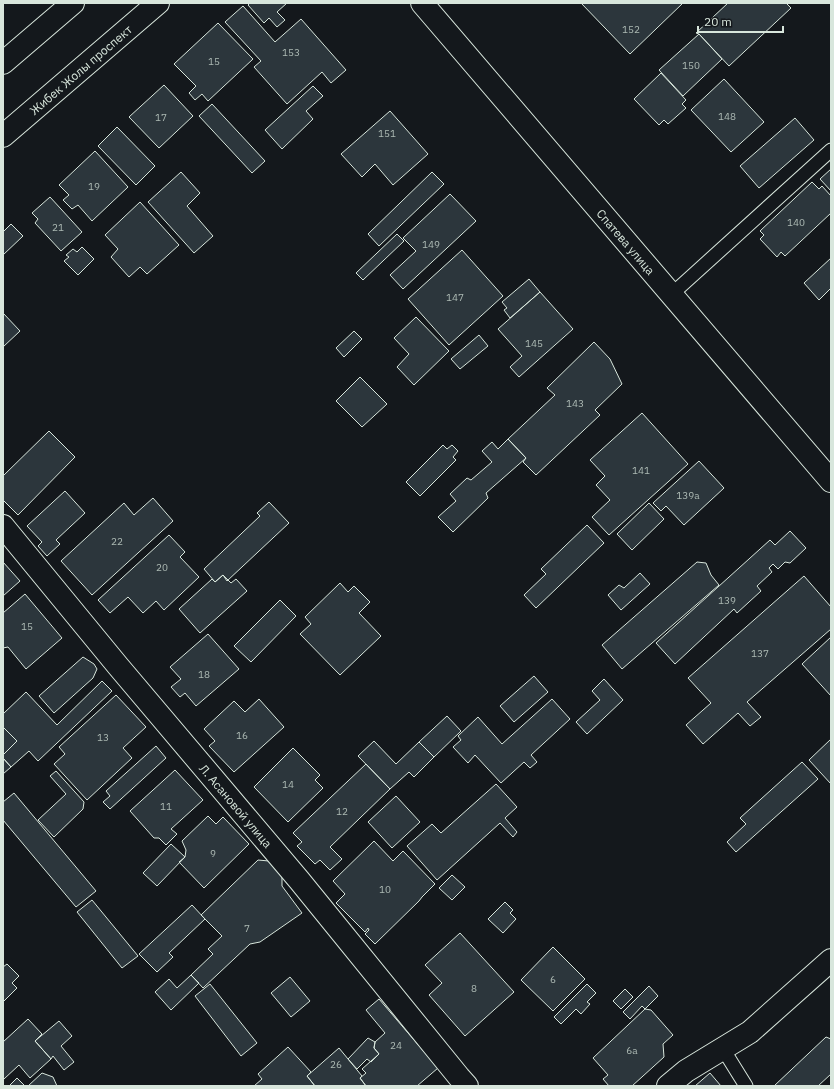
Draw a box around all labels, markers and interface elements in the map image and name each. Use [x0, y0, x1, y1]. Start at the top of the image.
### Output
scale bar [698, 8, 783, 34]
text: 20 m [704, 14, 732, 29]
street label: Жибек Жолы проспект [26, 21, 135, 118]
house number: 152 [622, 23, 640, 36]
house number: 153 [282, 46, 300, 59]
house number: 15 [208, 55, 220, 68]
house number: 150 [682, 59, 700, 72]
house number: 148 [718, 110, 736, 123]
house number: 17 [155, 111, 167, 124]
house number: 151 [378, 127, 396, 140]
house number: 19 [88, 180, 100, 193]
street label: Спатева улица [594, 206, 659, 278]
house number: 140 [787, 216, 805, 229]
house number: 21 [52, 221, 64, 234]
house number: 149 [422, 238, 440, 251]
house number: 147 [446, 291, 464, 304]
house number: 145 [525, 337, 543, 350]
house number: 143 [566, 397, 584, 410]
house number: 141 [632, 464, 650, 477]
house number: 139а [676, 489, 700, 502]
house number: 22 [111, 535, 123, 548]
house number: 20 [156, 561, 168, 574]
house number: 139 [718, 594, 736, 607]
house number: 15 [21, 620, 33, 633]
house number: 137 [751, 647, 769, 660]
house number: 18 [198, 668, 210, 681]
house number: 16 [236, 729, 248, 742]
house number: 13 [97, 731, 109, 744]
street label: Л. Асановой улица [196, 761, 276, 851]
house number: 14 [282, 778, 294, 791]
house number: 11 [160, 800, 172, 813]
house number: 12 [336, 805, 348, 818]
house number: 9 [210, 847, 216, 860]
house number: 10 [379, 883, 391, 896]
house number: 7 [244, 922, 250, 935]
house number: 6 [550, 973, 556, 986]
house number: 8 [471, 982, 477, 995]
house number: 24 [390, 1039, 402, 1052]
house number: 6а [626, 1044, 638, 1057]
house number: 26 [330, 1058, 342, 1071]

